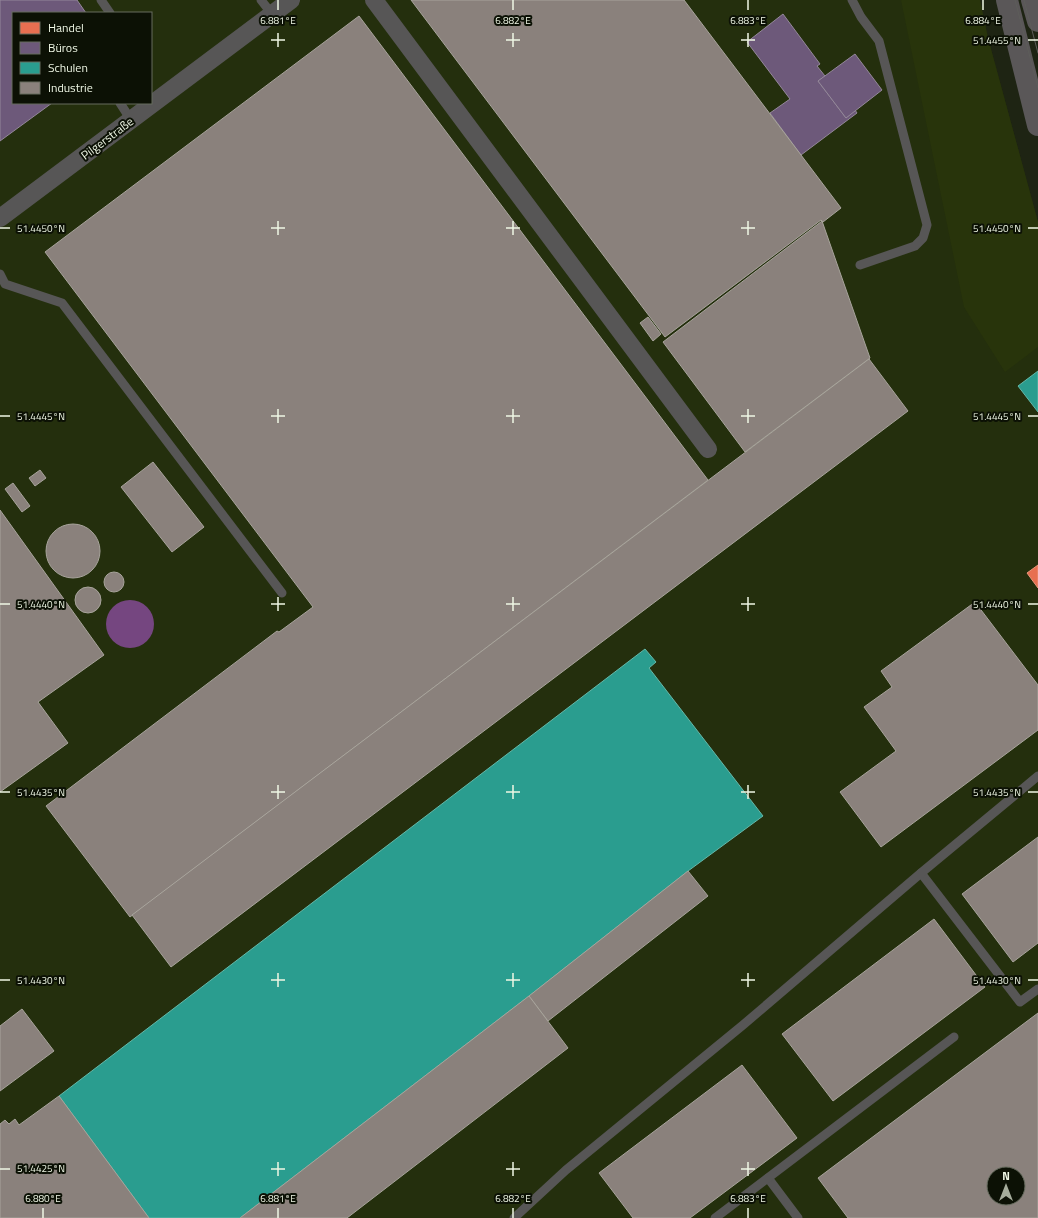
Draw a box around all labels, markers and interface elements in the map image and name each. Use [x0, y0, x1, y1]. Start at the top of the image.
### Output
legend [12, 12, 152, 104]
text: 6.881°E [260, 13, 296, 28]
text: 6.882°E [495, 13, 531, 28]
text: 6.883°E [730, 13, 766, 28]
text: 6.884°E [965, 13, 1001, 28]
text: Handel [48, 18, 84, 37]
text: 51.4455°N [973, 33, 1021, 48]
text: Büros [48, 38, 78, 57]
text: Schulen [48, 58, 88, 77]
text: Industrie [48, 78, 93, 97]
street label: Pilgerstraße [77, 112, 137, 164]
text: 51.4450°N [17, 221, 65, 236]
text: 51.4450°N [973, 221, 1021, 236]
text: 51.4445°N [17, 409, 65, 424]
text: 51.4445°N [973, 409, 1021, 424]
text: 51.4440°N [17, 597, 65, 612]
text: 51.4440°N [973, 597, 1021, 612]
text: 51.4435°N [17, 785, 65, 800]
text: 51.4435°N [973, 785, 1021, 800]
text: 51.4430°N [17, 973, 65, 988]
text: 51.4430°N [973, 973, 1021, 988]
text: 51.4425°N [17, 1161, 65, 1176]
north arrow [986, 1166, 1026, 1206]
text: N [1002, 1168, 1010, 1184]
text: 6.880°E [25, 1191, 61, 1206]
text: 6.881°E [260, 1191, 296, 1206]
text: 6.882°E [495, 1191, 531, 1206]
text: 6.883°E [730, 1191, 766, 1206]

